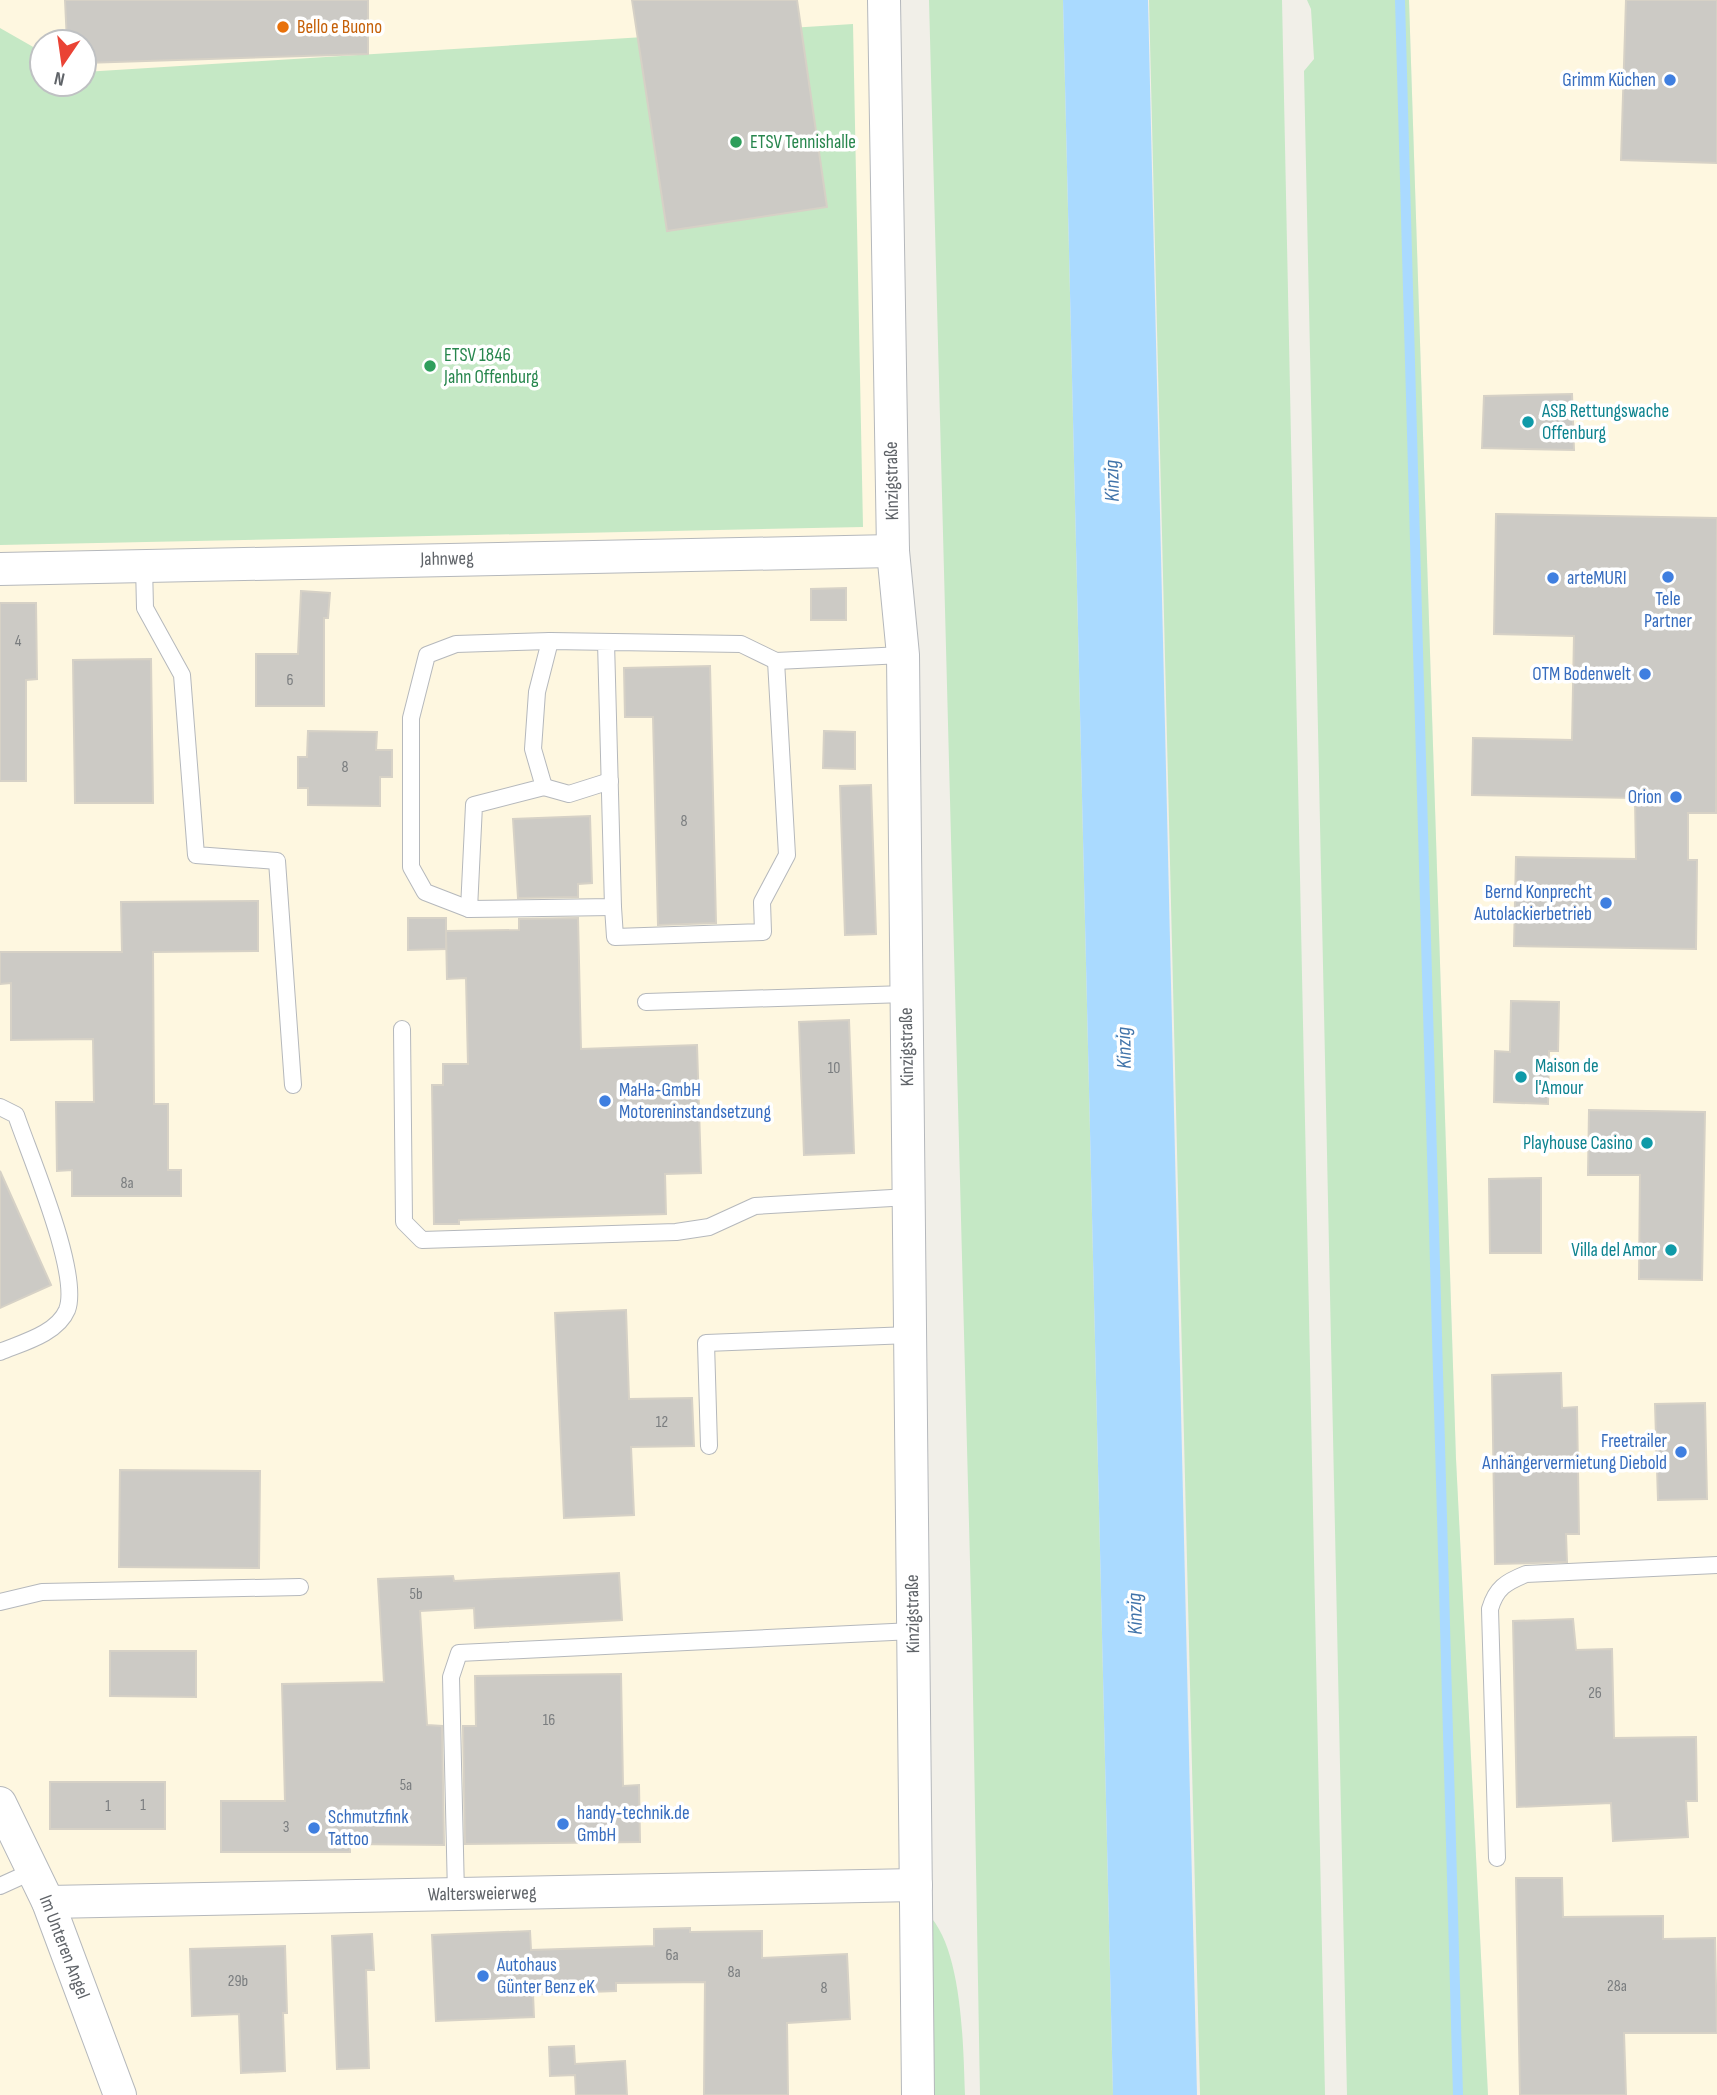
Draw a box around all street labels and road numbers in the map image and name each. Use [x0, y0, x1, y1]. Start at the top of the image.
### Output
street label: Kinzigstraße [880, 441, 904, 521]
street label: Jahnweg [419, 547, 474, 571]
street label: Kinzigstraße [895, 1007, 919, 1087]
street label: Kinzigstraße [901, 1574, 925, 1654]
street label: Waltersweierweg [427, 1882, 537, 1906]
street label: Im Unteren Angel [34, 1892, 94, 2002]

